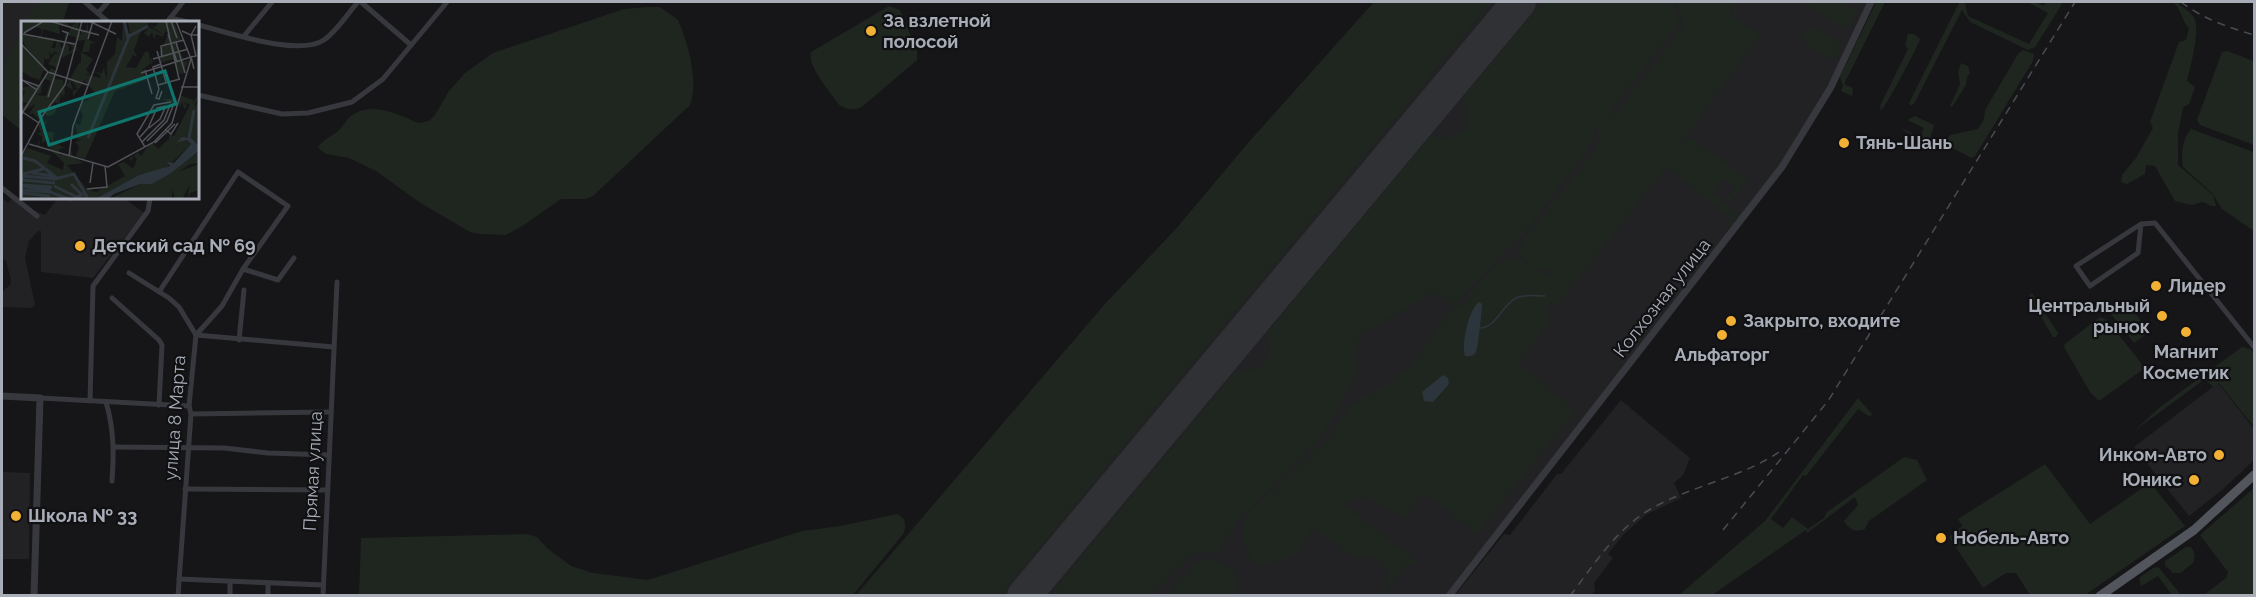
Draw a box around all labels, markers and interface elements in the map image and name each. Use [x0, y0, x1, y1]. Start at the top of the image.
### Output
place label: За взлетной полосой [883, 10, 991, 52]
inset map [21, 21, 200, 200]
marker: За взлетной полосой [864, 24, 878, 38]
place label: Тянь-Шань [1856, 132, 1953, 153]
marker: Тянь-Шань [1837, 136, 1851, 150]
street label: Колхозная улица [1609, 234, 1714, 361]
place label: Детский сад № 69 [92, 235, 256, 256]
marker: Детский сад № 69 [73, 239, 87, 253]
place label: Лидер [2168, 275, 2226, 296]
marker: Лидер [2149, 279, 2163, 293]
place label: Центральный рынок [2028, 295, 2150, 337]
marker: Центральный рынок [2155, 309, 2169, 323]
place label: Закрыто, входите [1743, 310, 1901, 331]
marker: Закрыто, входите [1724, 314, 1738, 328]
marker: Магнит Косметик [2179, 325, 2193, 339]
marker: Альфаторг [1715, 328, 1729, 342]
place label: Магнит Косметик [2143, 341, 2230, 383]
place label: Альфаторг [1675, 344, 1770, 365]
street label: улица 8 Марта [160, 355, 189, 481]
street label: Прямая улица [299, 410, 326, 531]
place label: Инком-Авто [2099, 444, 2207, 465]
marker: Инком-Авто [2212, 448, 2226, 462]
place label: Юникс [2122, 469, 2182, 490]
marker: Юникс [2187, 473, 2201, 487]
place label: Школа № 33 [28, 505, 137, 526]
marker: Школа № 33 [9, 509, 23, 523]
place label: Нобель-Авто [1953, 527, 2069, 548]
marker: Нобель-Авто [1934, 531, 1948, 545]

